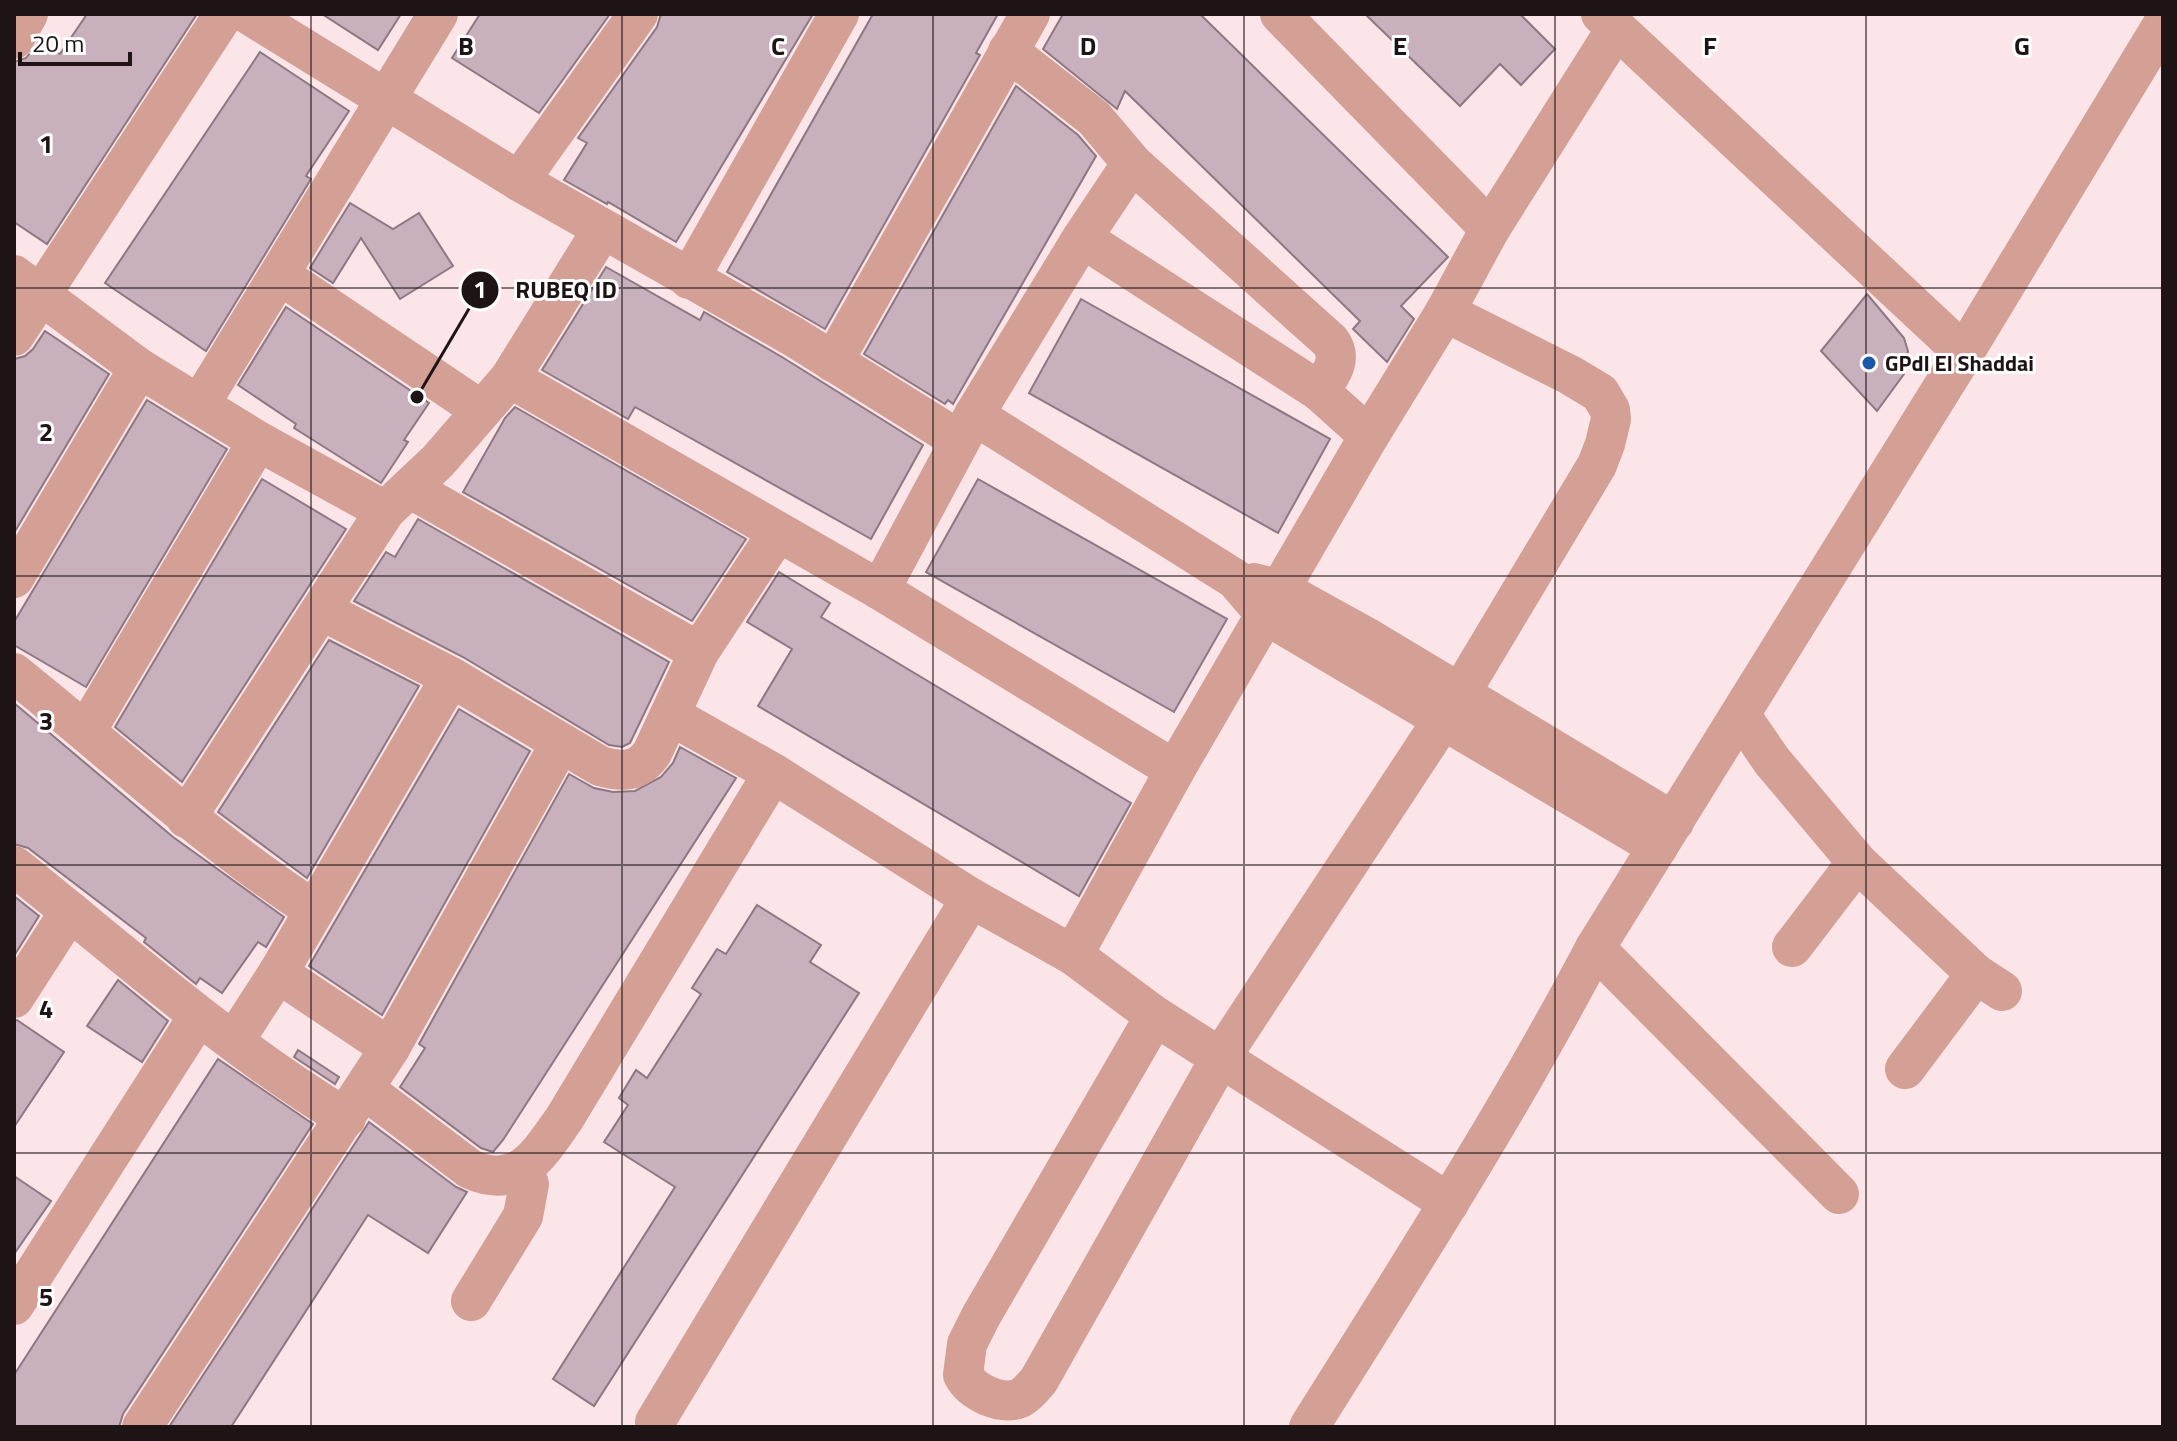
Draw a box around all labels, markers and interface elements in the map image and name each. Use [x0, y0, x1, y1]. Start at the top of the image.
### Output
scale bar [20, 16, 130, 66]
text: 20 m [32, 25, 84, 61]
text: B [458, 26, 474, 65]
text: C [771, 26, 785, 65]
text: D [1080, 26, 1096, 65]
text: E [1393, 26, 1407, 65]
text: F [1703, 26, 1717, 65]
text: G [2014, 26, 2030, 65]
text: 1 [39, 124, 53, 163]
callout: RUBEQ ID [460, 266, 633, 314]
text: 1 [473, 271, 487, 307]
text: RUBEQ ID [515, 271, 617, 307]
place label: GPdI El Shaddai [1885, 346, 2034, 380]
marker: GPdI El Shaddai [1860, 354, 1878, 372]
text: 2 [39, 412, 53, 451]
text: 3 [39, 701, 53, 740]
text: 4 [39, 989, 53, 1028]
text: 5 [39, 1277, 53, 1316]

